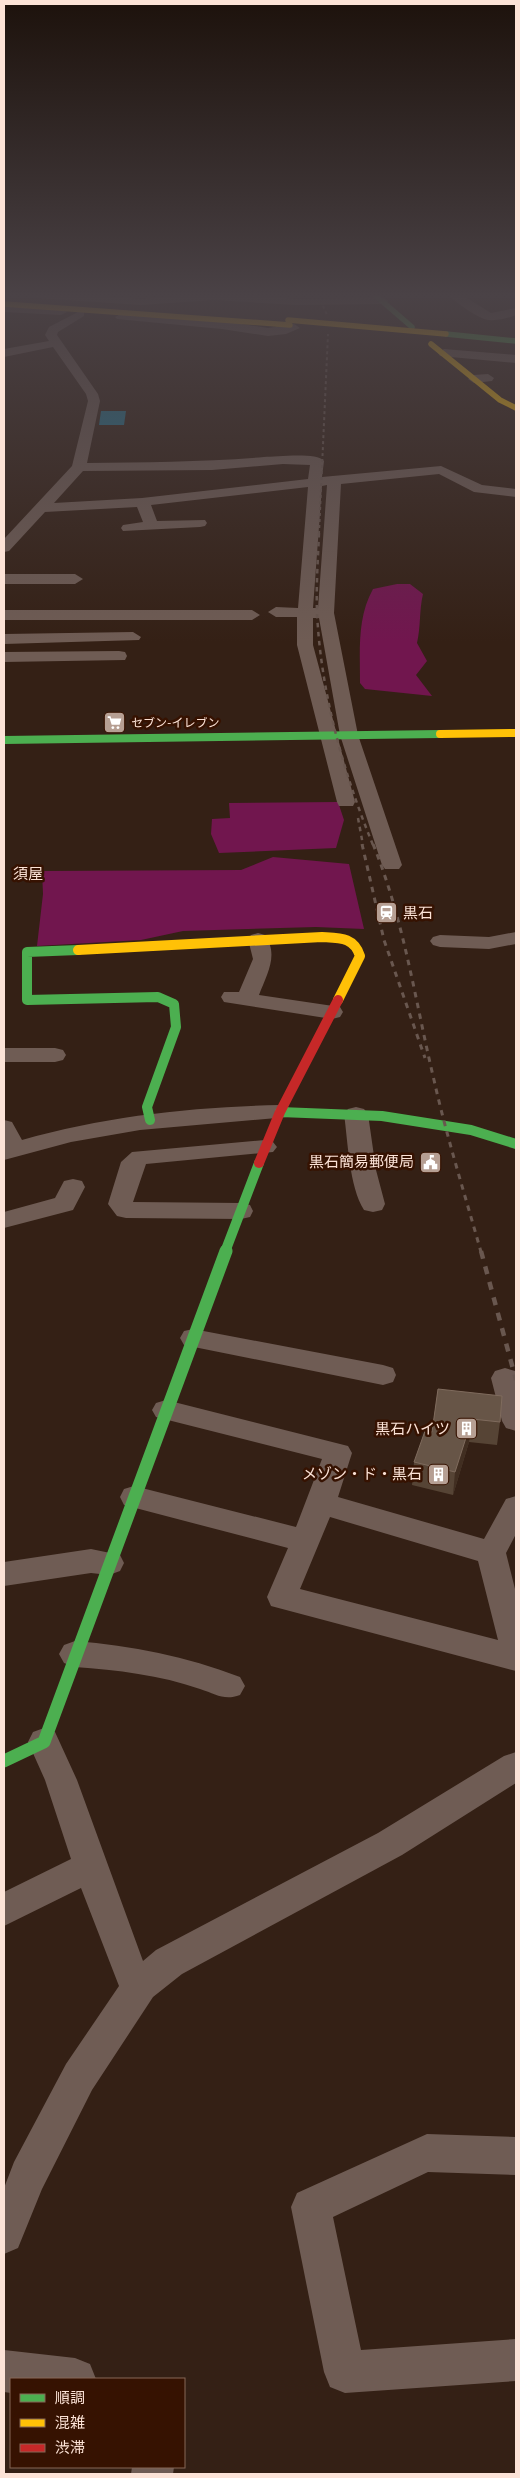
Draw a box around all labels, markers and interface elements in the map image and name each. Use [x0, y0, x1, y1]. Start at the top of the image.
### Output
supermarket icon: セブン-イレブン [103, 711, 127, 735]
place label: セブン-イレブン [131, 715, 219, 730]
district label: 須屋 [13, 864, 43, 882]
station icon: 黒石 [375, 901, 399, 925]
place label: 黒石 [403, 903, 433, 921]
public building icon: 黒石簡易郵便局 [418, 1150, 442, 1174]
place label: 黒石簡易郵便局 [309, 1152, 414, 1170]
building icon: 黒石ハイツ [454, 1417, 478, 1441]
place label: 黒石ハイツ [375, 1419, 450, 1437]
building icon: メゾン・ド・黒石 [426, 1462, 450, 1486]
place label: メゾン・ド・黒石 [302, 1464, 422, 1482]
legend [10, 2378, 185, 2468]
text: 順調 [55, 2388, 85, 2406]
text: 混雑 [55, 2413, 85, 2431]
text: 渋滞 [55, 2438, 85, 2456]

